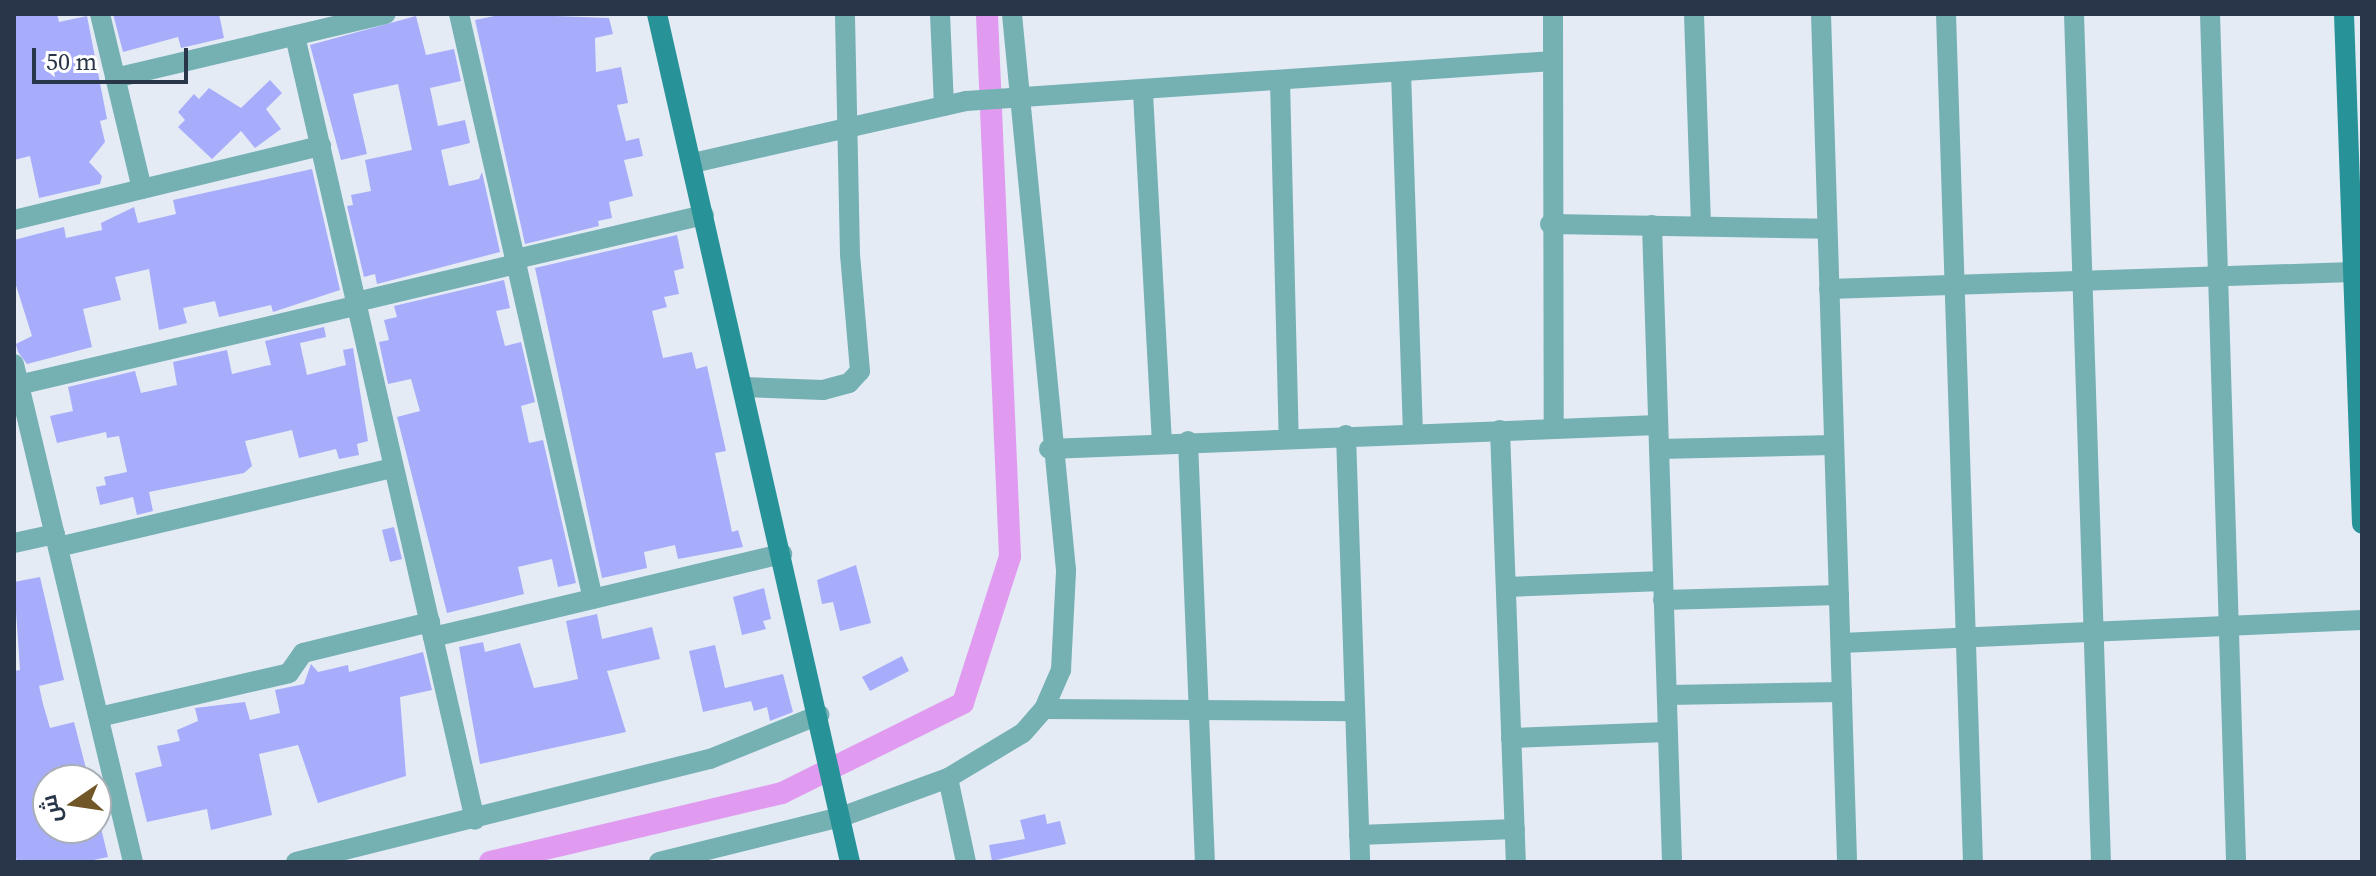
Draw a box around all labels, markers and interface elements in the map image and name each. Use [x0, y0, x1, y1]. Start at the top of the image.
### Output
scale bar [36, 32, 192, 82]
text: 50 m [46, 45, 97, 78]
north arrow [32, 764, 112, 844]
text: ش [33, 792, 68, 826]

